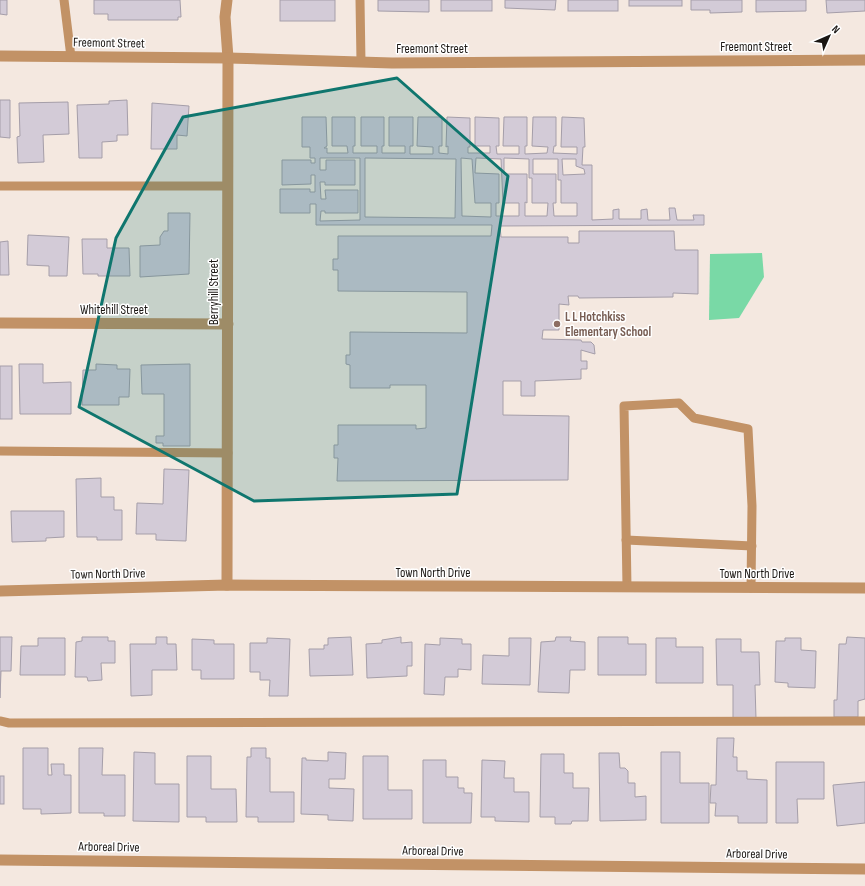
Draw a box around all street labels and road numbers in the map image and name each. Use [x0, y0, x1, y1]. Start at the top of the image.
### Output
street label: Freemont Street [73, 34, 145, 52]
street label: Freemont Street [720, 39, 792, 55]
street label: Freemont Street [396, 41, 468, 57]
street label: Berryhill Street [206, 259, 222, 325]
street label: Whitehill Street [80, 302, 148, 318]
street label: Town North Drive [70, 565, 146, 583]
street label: Town North Drive [396, 565, 470, 581]
street label: Town North Drive [720, 566, 794, 582]
street label: Arboreal Drive [77, 838, 140, 856]
street label: Arboreal Drive [401, 842, 464, 860]
street label: Arboreal Drive [725, 845, 788, 863]

